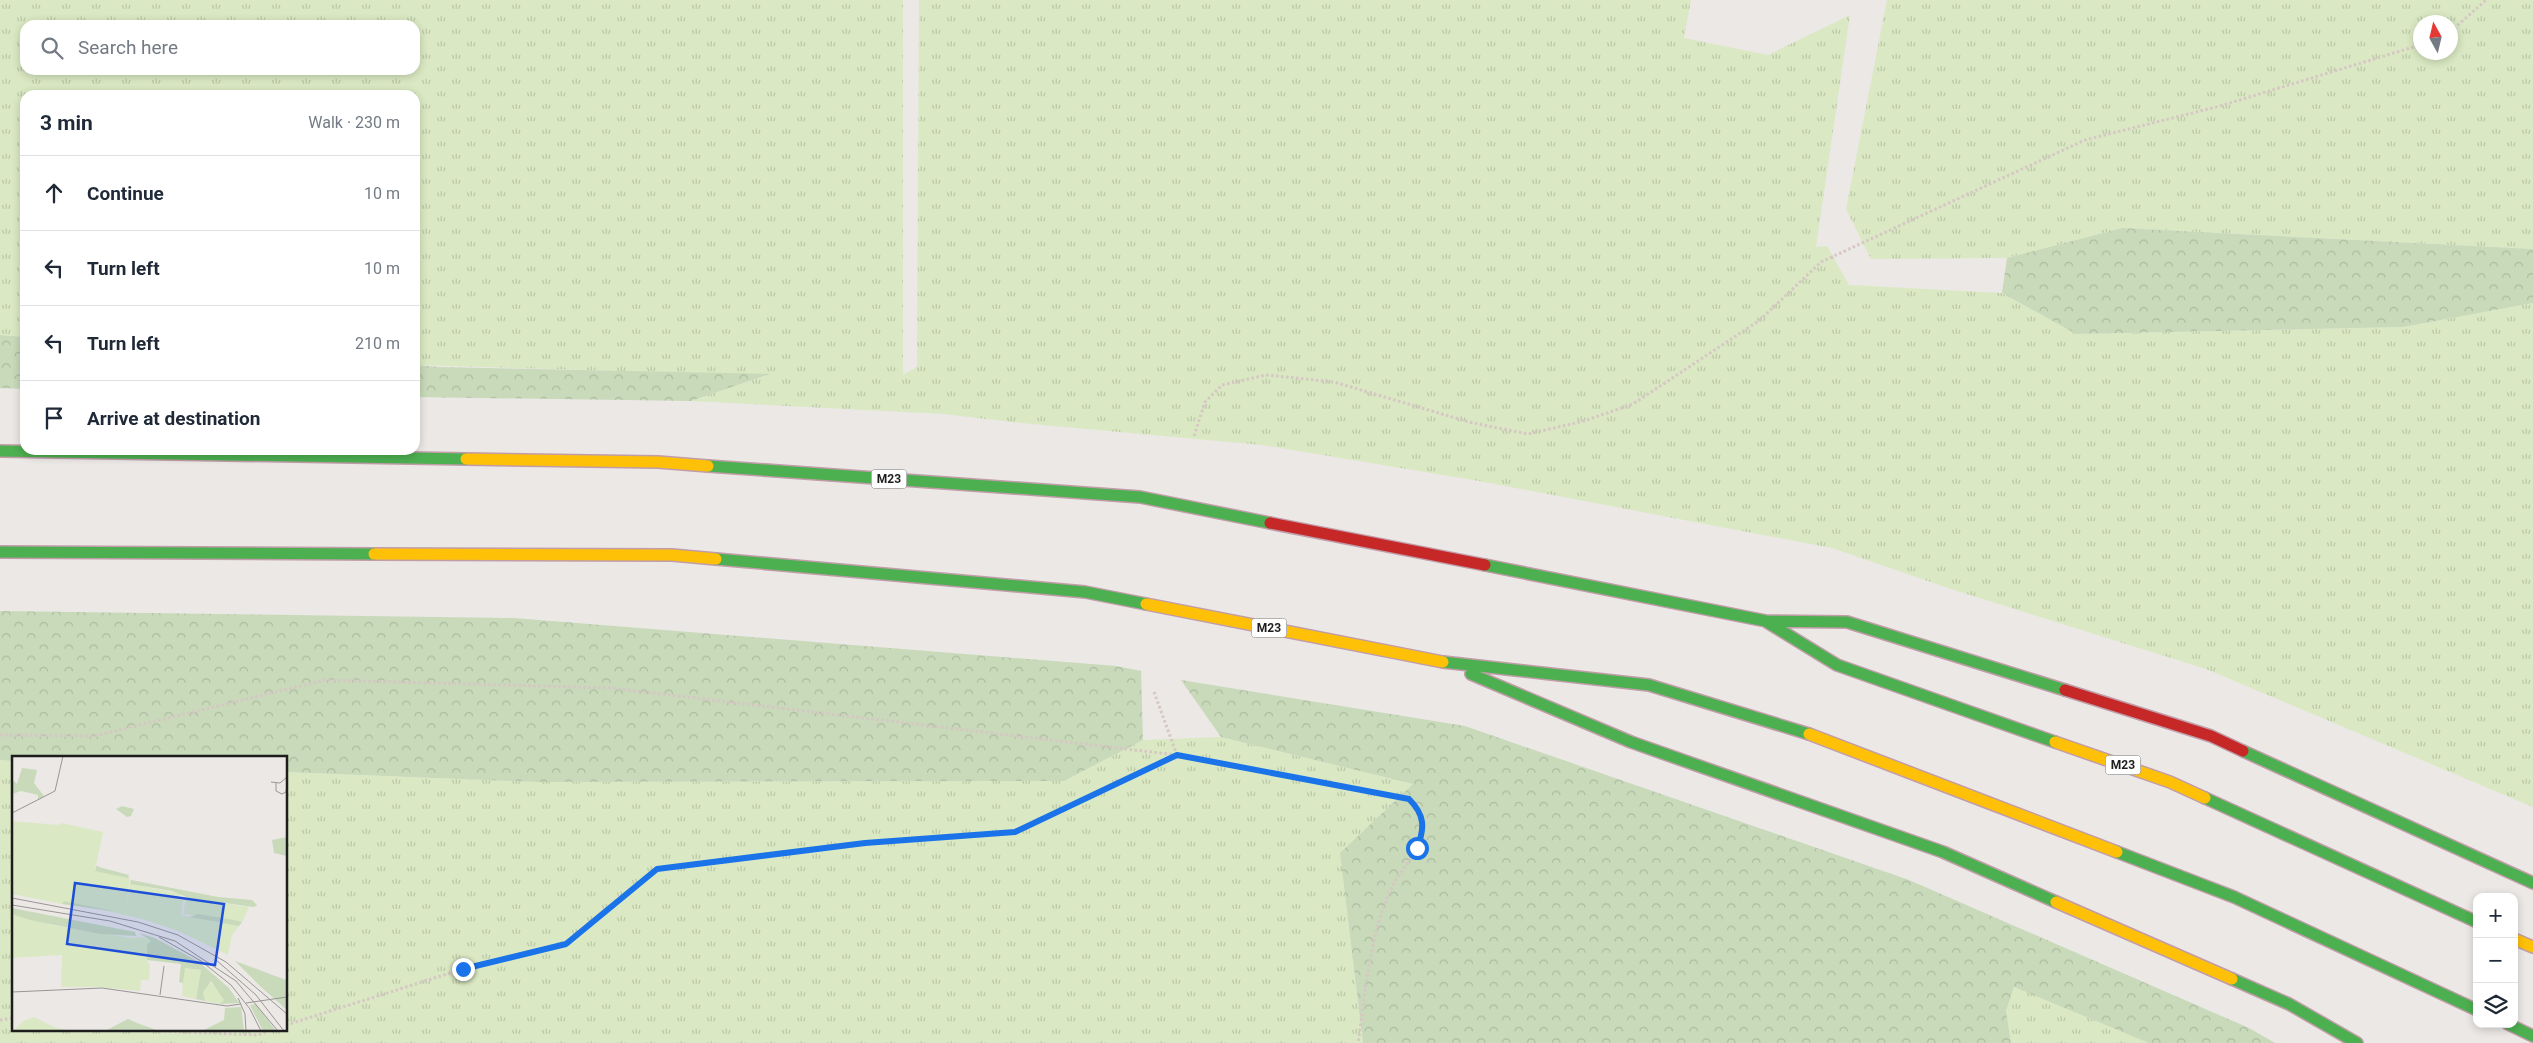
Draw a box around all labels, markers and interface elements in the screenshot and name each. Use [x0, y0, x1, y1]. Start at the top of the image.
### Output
north arrow [2413, 15, 2458, 60]
search box [20, 20, 420, 75]
icon: search [38, 34, 66, 62]
text: Search here [78, 36, 178, 59]
text: 3 min [40, 111, 93, 135]
text: Walk · 230 m [308, 113, 400, 132]
icon: ahead [40, 179, 68, 207]
text: Continue [87, 182, 164, 205]
text: 10 m [364, 184, 400, 203]
icon: left [40, 254, 68, 282]
text: Turn left [87, 257, 160, 280]
text: 10 m [364, 259, 400, 278]
icon: left [40, 329, 68, 357]
text: Turn left [87, 332, 160, 355]
text: 210 m [355, 334, 400, 353]
icon: arrive [40, 404, 68, 432]
text: Arrive at destination [87, 407, 260, 430]
road number: M23 [872, 469, 906, 488]
road number: M23 [1252, 618, 1286, 638]
inset map [12, 756, 288, 1030]
road number: M23 [2106, 756, 2140, 774]
route start [1406, 837, 1429, 860]
map controls [2473, 893, 2518, 1028]
button: + [2473, 893, 2518, 938]
button: − [2473, 938, 2518, 983]
route end [452, 958, 475, 981]
button: layers [2473, 983, 2518, 1028]

